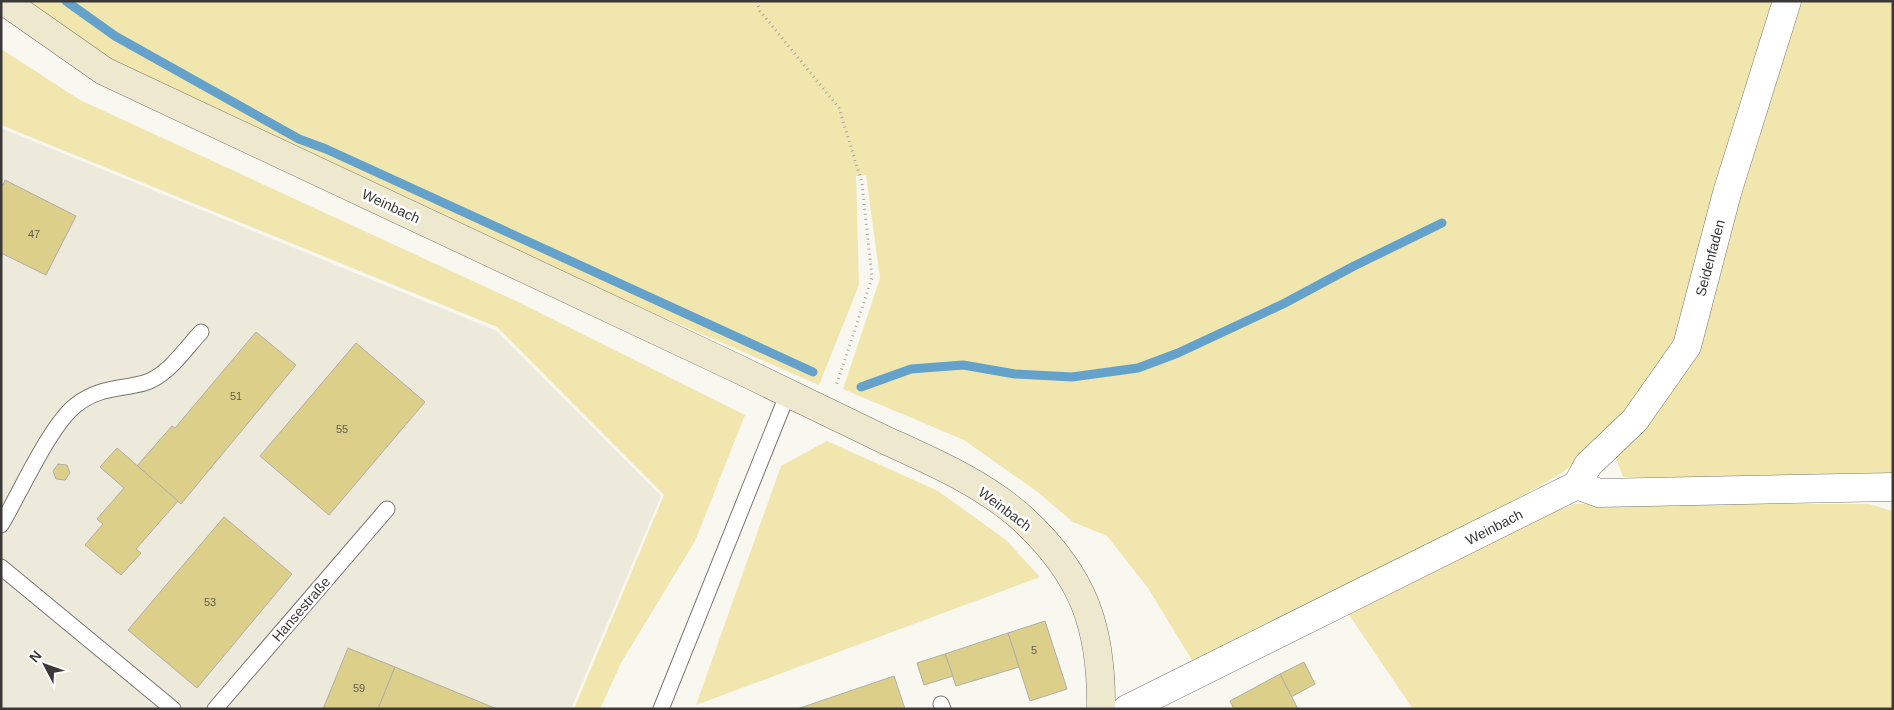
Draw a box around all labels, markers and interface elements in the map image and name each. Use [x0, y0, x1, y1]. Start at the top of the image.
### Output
street label: Weinbach [360, 186, 422, 226]
street label: Seidenfaden [1692, 218, 1728, 298]
house number: 47 [28, 228, 40, 240]
house number: 51 [230, 390, 242, 402]
house number: 55 [336, 423, 348, 435]
street label: Weinbach [975, 484, 1035, 534]
street label: Weinbach [1463, 506, 1525, 548]
street label: Hansestraße [269, 573, 333, 644]
house number: 53 [204, 596, 216, 608]
north arrow [20, 640, 70, 690]
house number: 5 [1031, 644, 1037, 656]
text: N [26, 647, 45, 666]
house number: 59 [353, 682, 365, 694]

